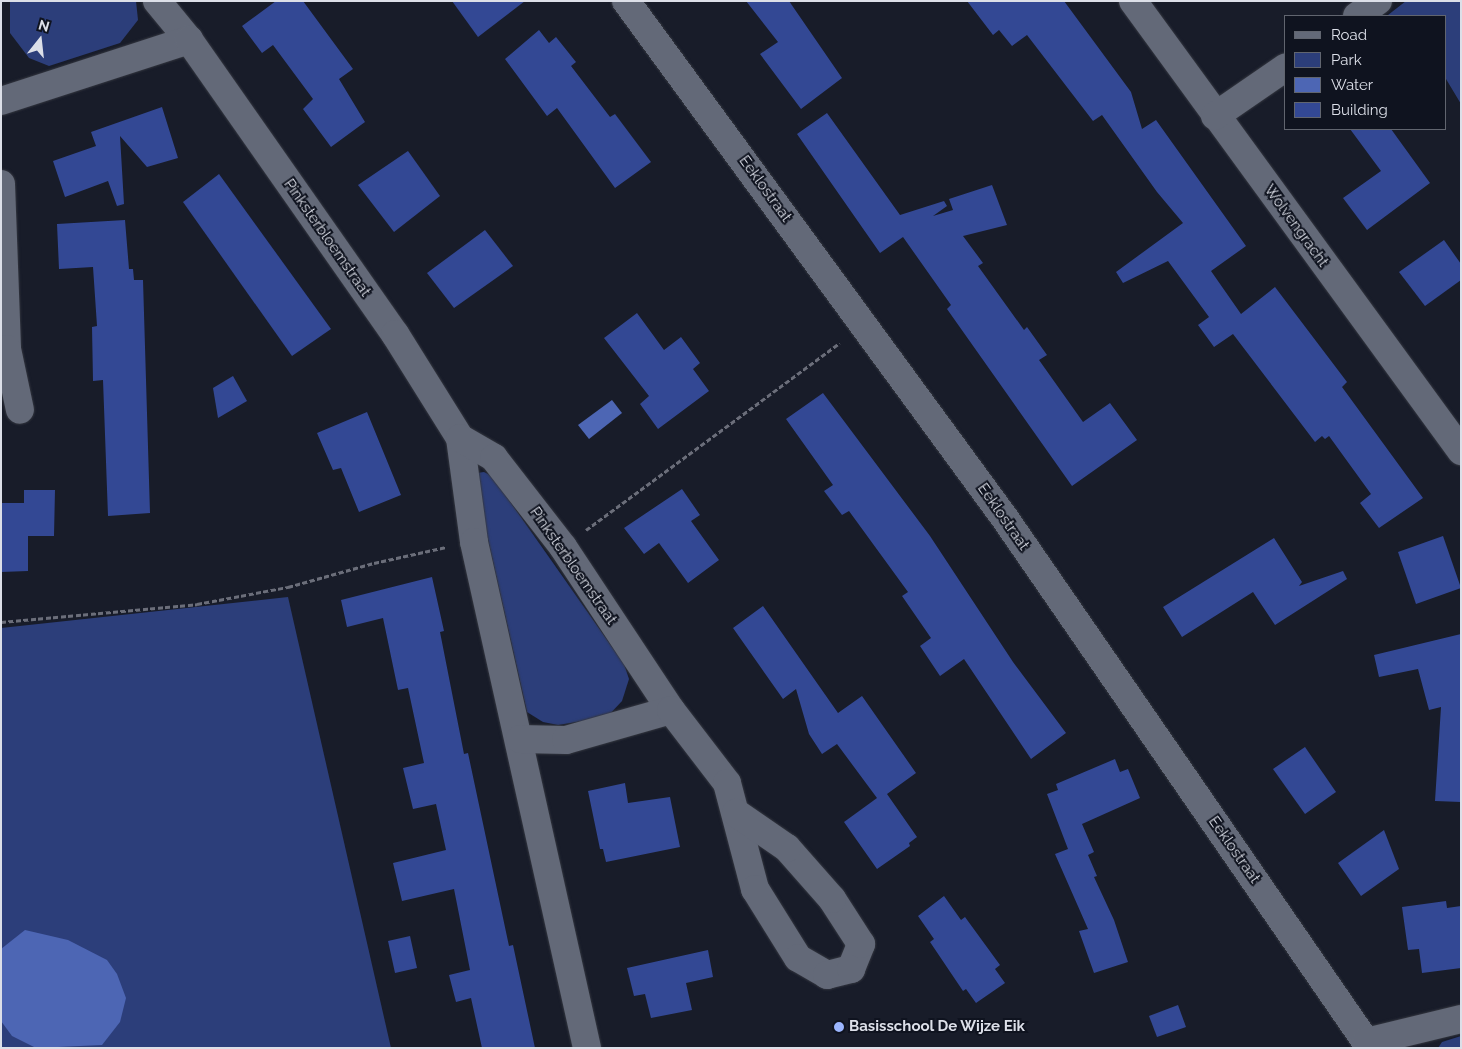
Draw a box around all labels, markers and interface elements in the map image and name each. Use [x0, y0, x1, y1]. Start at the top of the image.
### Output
north arrow [15, 15, 65, 65]
legend [1284, 15, 1447, 130]
text: N [37, 16, 51, 35]
text: Road [1331, 26, 1367, 44]
text: Park [1331, 51, 1362, 69]
text: Water [1331, 76, 1373, 94]
text: Building [1331, 101, 1388, 119]
street label: Eeklostraat [735, 152, 795, 226]
street label: Pinksterbloemstraat [280, 176, 374, 300]
street label: Wolvengracht [1260, 181, 1332, 271]
street label: Eeklostraat [973, 480, 1033, 554]
street label: Pinksterbloemstraat [526, 504, 620, 628]
street label: Eeklostraat [1204, 813, 1264, 887]
place label: Basisschool De Wijze Eik [849, 1018, 1026, 1036]
marker: Basisschool De Wijze Eik [833, 1021, 845, 1033]

